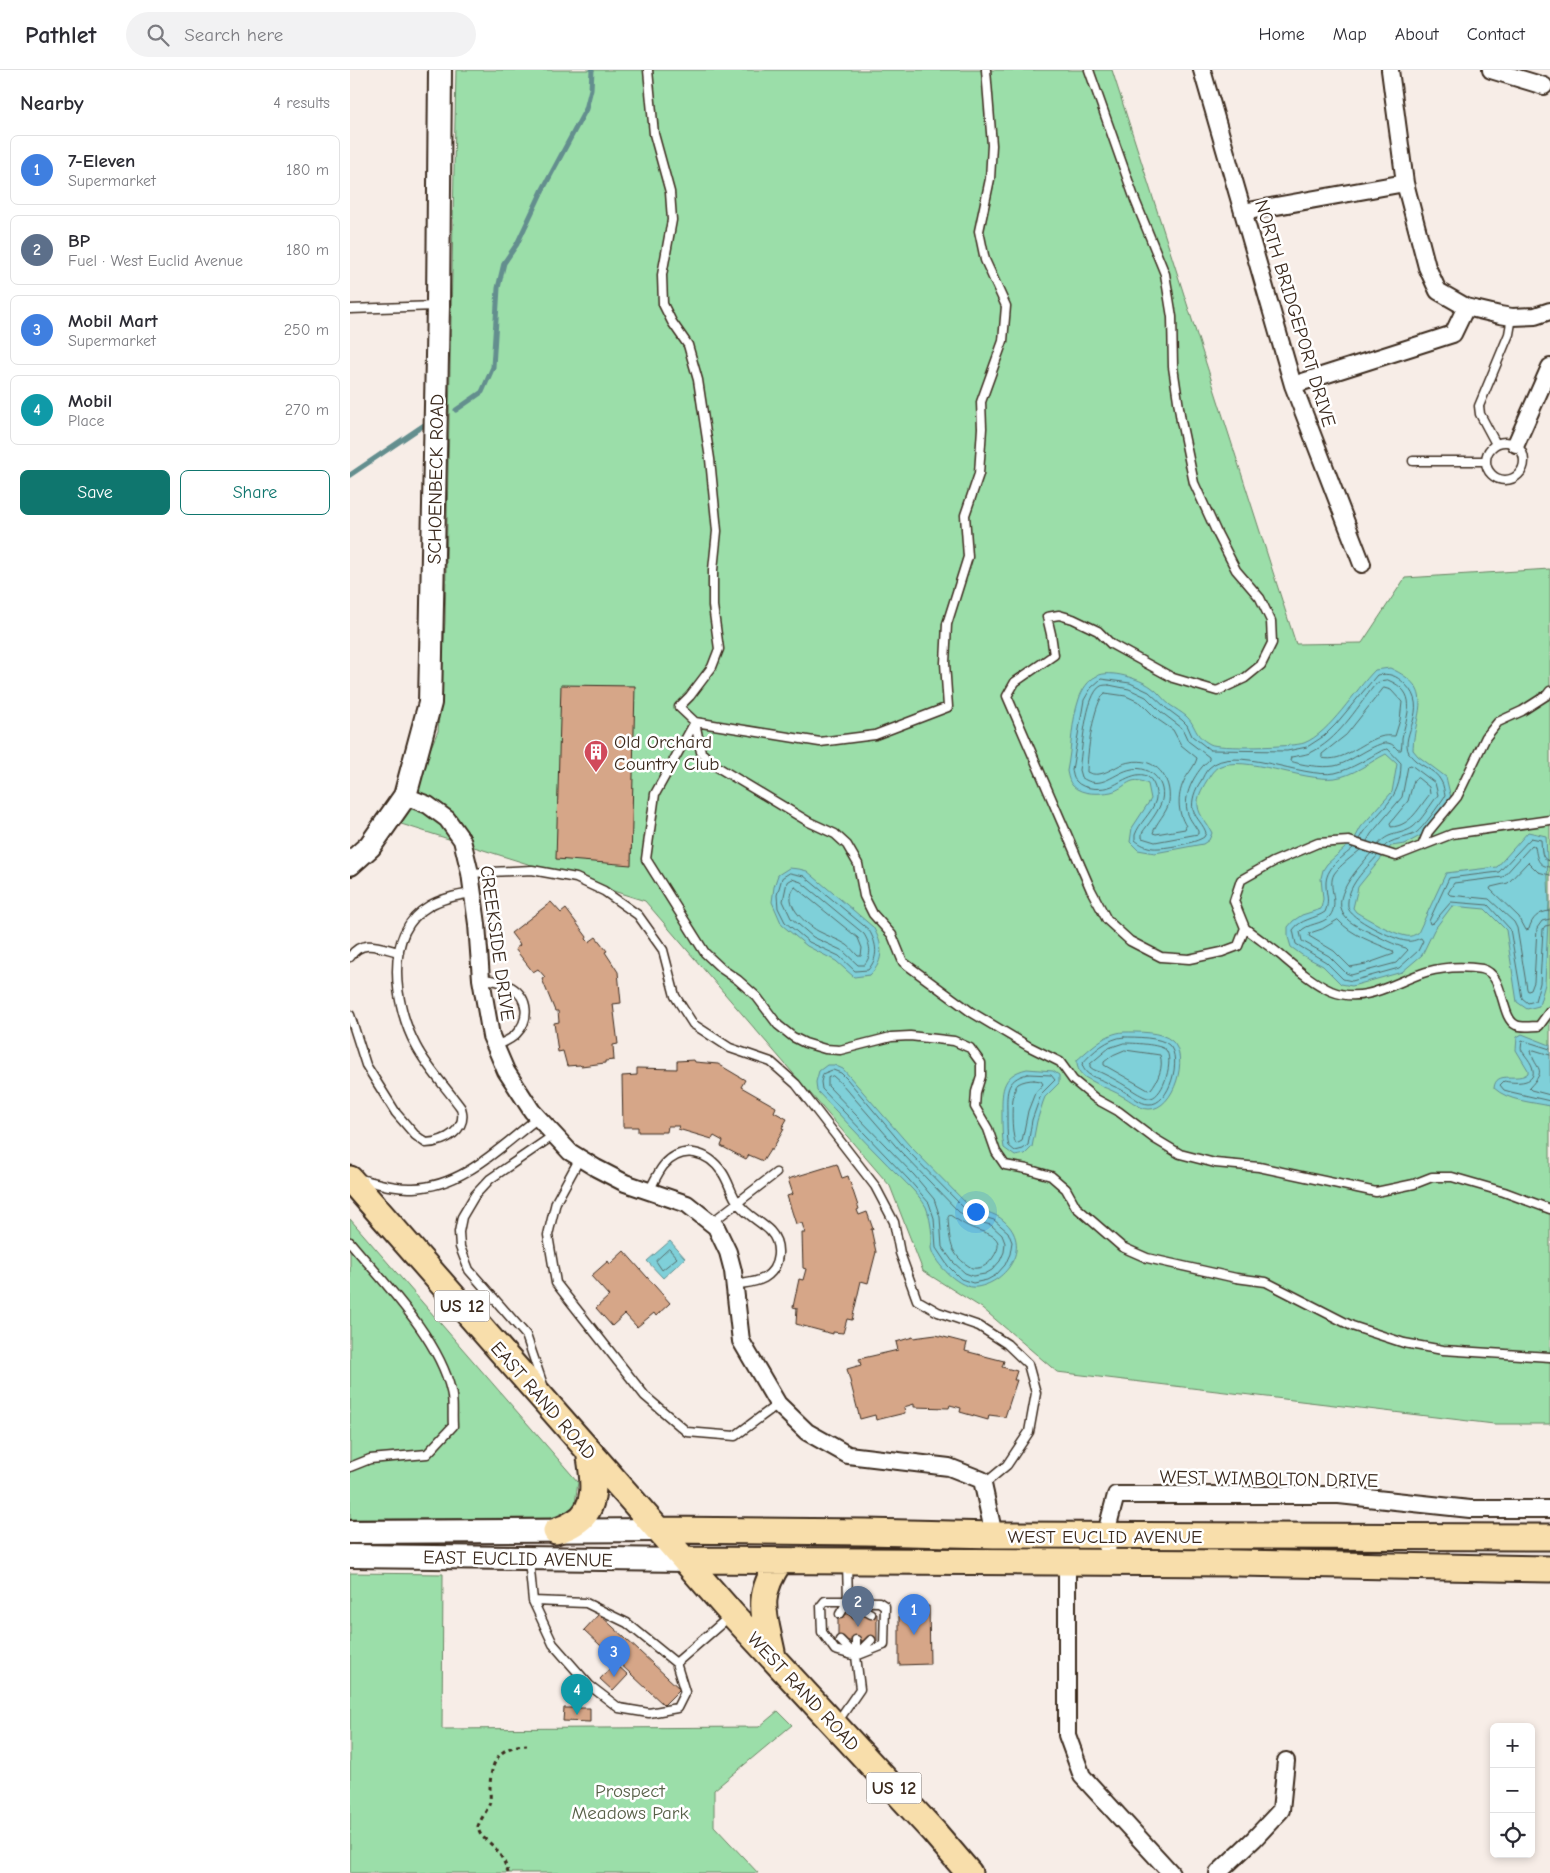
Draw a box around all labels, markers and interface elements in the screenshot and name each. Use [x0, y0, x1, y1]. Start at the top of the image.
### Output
search box [126, 12, 476, 57]
text: Pathlet [25, 21, 96, 49]
icon: search [144, 21, 172, 49]
text: Search here [184, 24, 283, 46]
text: Home [1258, 24, 1305, 45]
text: Map [1333, 24, 1367, 45]
text: About [1395, 24, 1439, 45]
text: Contact [1467, 24, 1525, 45]
text: Nearby [20, 91, 84, 115]
text: 4 results [273, 94, 330, 112]
text: 7-Eleven [68, 150, 135, 172]
text: 1 [34, 161, 40, 179]
text: 180 m [286, 161, 329, 179]
text: Supermarket [68, 172, 156, 190]
street label: NORTH BRIDGEPORT DRIVE [1250, 197, 1340, 430]
text: BP [68, 230, 90, 252]
text: 2 [33, 241, 41, 259]
text: 180 m [286, 241, 329, 259]
text: Fuel · West Euclid Avenue [68, 252, 243, 270]
text: Mobil Mart [68, 310, 158, 332]
text: 3 [33, 321, 41, 339]
text: 250 m [284, 321, 329, 339]
text: Supermarket [68, 332, 156, 350]
text: Mobil [68, 390, 112, 412]
street label: SCHOENBECK ROAD [424, 394, 448, 564]
text: 4 [33, 401, 41, 419]
text: 270 m [285, 401, 329, 419]
text: Place [68, 412, 104, 430]
button: Save [20, 470, 170, 515]
button: Share [180, 470, 330, 515]
place label: Old Orchard Country Club [614, 731, 719, 775]
building icon: Old Orchard Country Club [583, 739, 609, 773]
street label: CREEKSIDE DRIVE [475, 864, 519, 1022]
your location [963, 1199, 989, 1225]
road number: US 12 [434, 1290, 490, 1322]
street label: EAST RAND ROAD [486, 1337, 600, 1464]
street label: WEST WIMBOLTON DRIVE [1160, 1466, 1378, 1492]
street label: WEST EUCLID AVENUE [1007, 1526, 1203, 1548]
street label: EAST EUCLID AVENUE [423, 1546, 613, 1572]
pin: 2 [842, 1586, 874, 1627]
pin: 1 [898, 1594, 930, 1635]
street label: WEST RAND ROAD [743, 1628, 864, 1756]
pin: 3 [598, 1636, 630, 1677]
pin: 4 [561, 1674, 593, 1715]
map controls [1490, 1723, 1535, 1858]
button: + [1490, 1723, 1535, 1768]
button: − [1490, 1768, 1535, 1813]
road number: US 12 [866, 1772, 922, 1804]
park label: Prospect Meadows Park [571, 1780, 689, 1824]
button: locate [1490, 1813, 1535, 1858]

